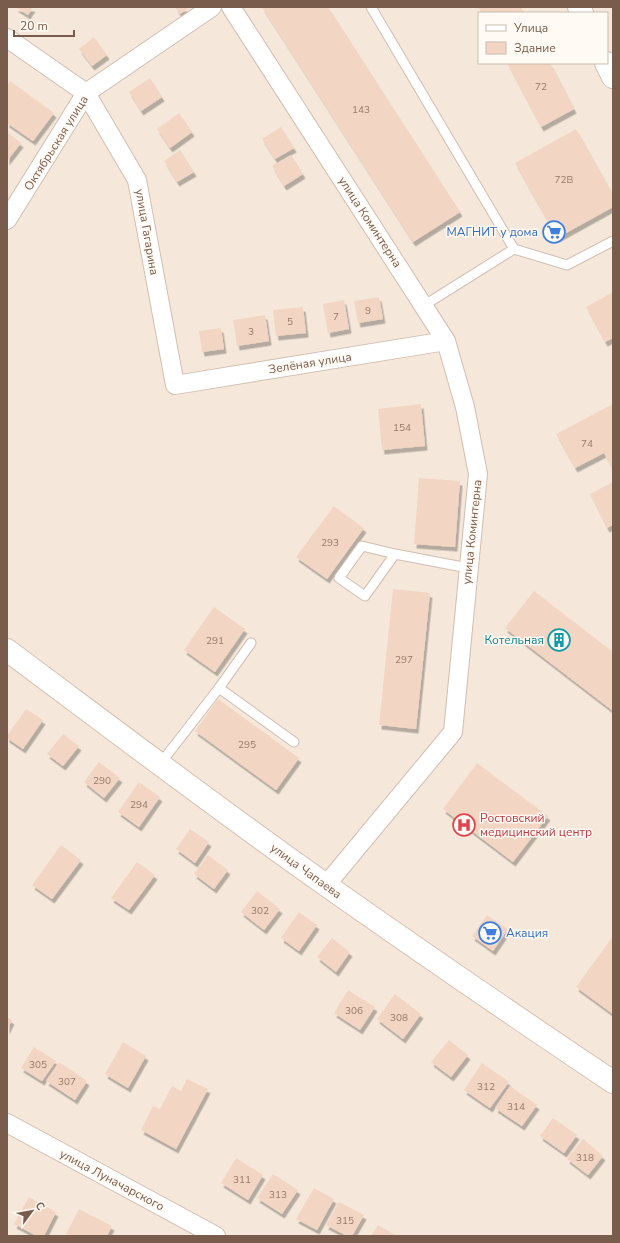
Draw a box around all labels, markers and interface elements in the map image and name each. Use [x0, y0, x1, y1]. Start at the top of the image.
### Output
scale bar [14, 12, 74, 38]
legend [478, 12, 608, 64]
text: 20 m [20, 18, 48, 34]
text: Улица [513, 20, 548, 36]
text: Здание [514, 40, 556, 56]
house number: 72 [535, 80, 547, 94]
street label: Октябрьская улица [20, 92, 92, 194]
house number: 143 [352, 103, 370, 117]
street label: улица Коминтерна [335, 173, 405, 271]
house number: 72В [555, 173, 574, 187]
street label: улица Гагарина [132, 188, 162, 276]
supermarket icon: МАГНИТ у дома [541, 219, 567, 245]
place label: МАГНИТ у дома [447, 224, 538, 240]
house number: 9 [365, 304, 371, 318]
house number: 7 [333, 310, 339, 324]
house number: 5 [287, 315, 293, 329]
house number: 3 [248, 325, 254, 339]
street label: Зелёная улица [267, 349, 353, 377]
house number: 154 [393, 421, 411, 435]
house number: 74 [581, 437, 593, 451]
street label: улица Коминтерна [459, 479, 485, 585]
house number: 293 [321, 536, 339, 550]
building icon: Котельная [546, 627, 572, 653]
place label: Котельная [484, 632, 544, 648]
house number: 291 [206, 634, 224, 648]
house number: 297 [395, 653, 413, 667]
house number: 295 [238, 738, 256, 752]
house number: 290 [93, 774, 111, 788]
house number: 294 [130, 798, 148, 812]
place label: Ростовский медицинский центр [480, 810, 592, 840]
hospital icon: Ростовский медицинский центр [451, 812, 477, 838]
street label: улица Чапаева [267, 840, 345, 902]
house number: 302 [251, 904, 269, 918]
supermarket icon: Акация [477, 920, 503, 946]
place label: Акация [506, 925, 548, 941]
house number: 306 [345, 1004, 363, 1018]
house number: 308 [390, 1011, 408, 1025]
house number: 305 [29, 1058, 47, 1072]
house number: 307 [58, 1075, 76, 1089]
house number: 312 [477, 1080, 495, 1094]
house number: 314 [507, 1100, 525, 1114]
street label: улица Луначарского [57, 1146, 167, 1214]
house number: 318 [576, 1151, 594, 1165]
house number: 311 [233, 1173, 251, 1187]
house number: 313 [269, 1188, 287, 1202]
north arrow [12, 1191, 52, 1231]
text: С [32, 1199, 49, 1214]
house number: 315 [336, 1214, 354, 1228]

